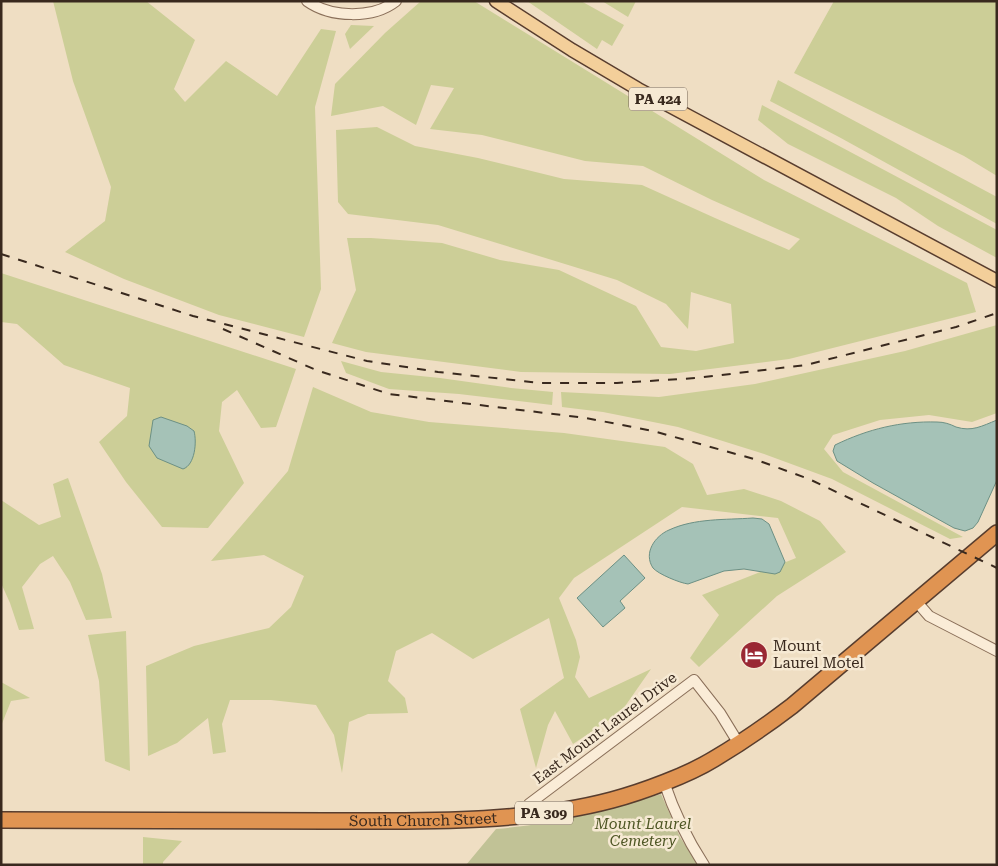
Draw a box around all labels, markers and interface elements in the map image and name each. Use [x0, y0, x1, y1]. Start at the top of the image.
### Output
road number: PA 424 [629, 88, 687, 110]
place label: Mount Laurel Motel [773, 637, 864, 672]
hotel icon: Mount Laurel Motel [739, 640, 769, 670]
street label: East Mount Laurel Drive [530, 668, 680, 788]
road number: PA 309 [515, 801, 573, 824]
street label: South Church Street [349, 809, 498, 830]
park label: Mount Laurel Cemetery [594, 815, 692, 850]

